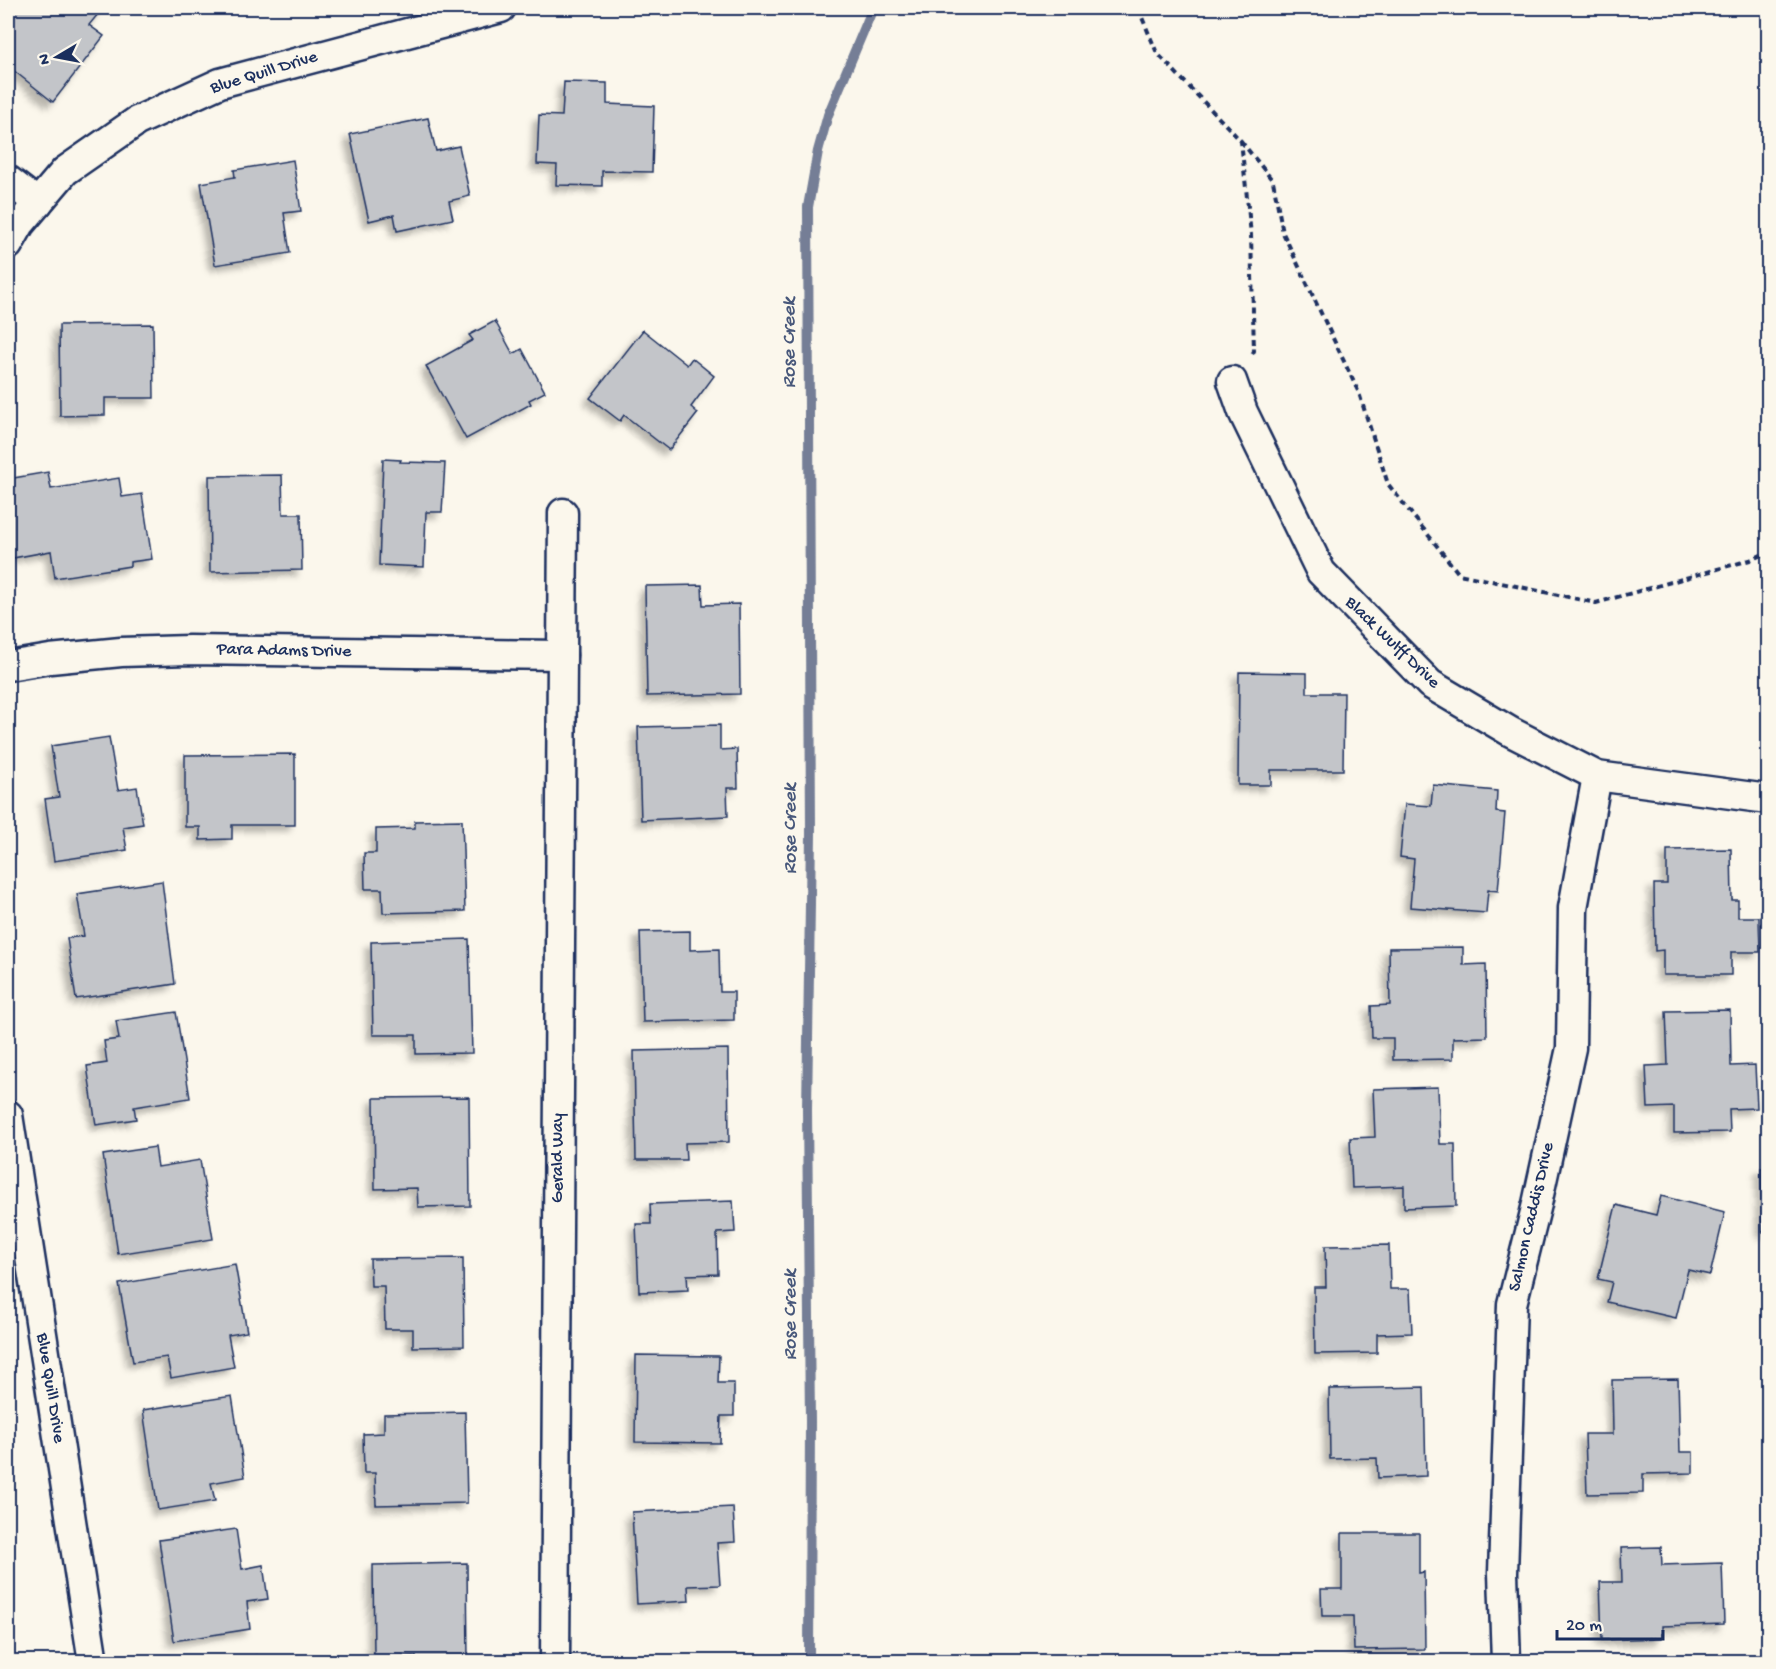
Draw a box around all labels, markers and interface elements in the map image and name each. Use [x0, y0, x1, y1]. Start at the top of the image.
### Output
north arrow [27, 27, 87, 87]
street label: Blue Quill Drive [207, 47, 321, 100]
text: N [35, 52, 56, 66]
water label: Rose Creek [779, 296, 802, 388]
street label: Black Wulff Drive [1339, 592, 1444, 694]
street label: Para Adams Drive [216, 639, 352, 663]
water label: Rose Creek [780, 782, 803, 874]
street label: Gerald Way [548, 1113, 569, 1203]
street label: Salmon Caddis Drive [1505, 1140, 1559, 1293]
water label: Rose Creek [780, 1268, 803, 1360]
street label: Blue Quill Drive [31, 1331, 69, 1445]
scale bar [1557, 1603, 1664, 1641]
text: 20 m [1566, 1616, 1602, 1637]

